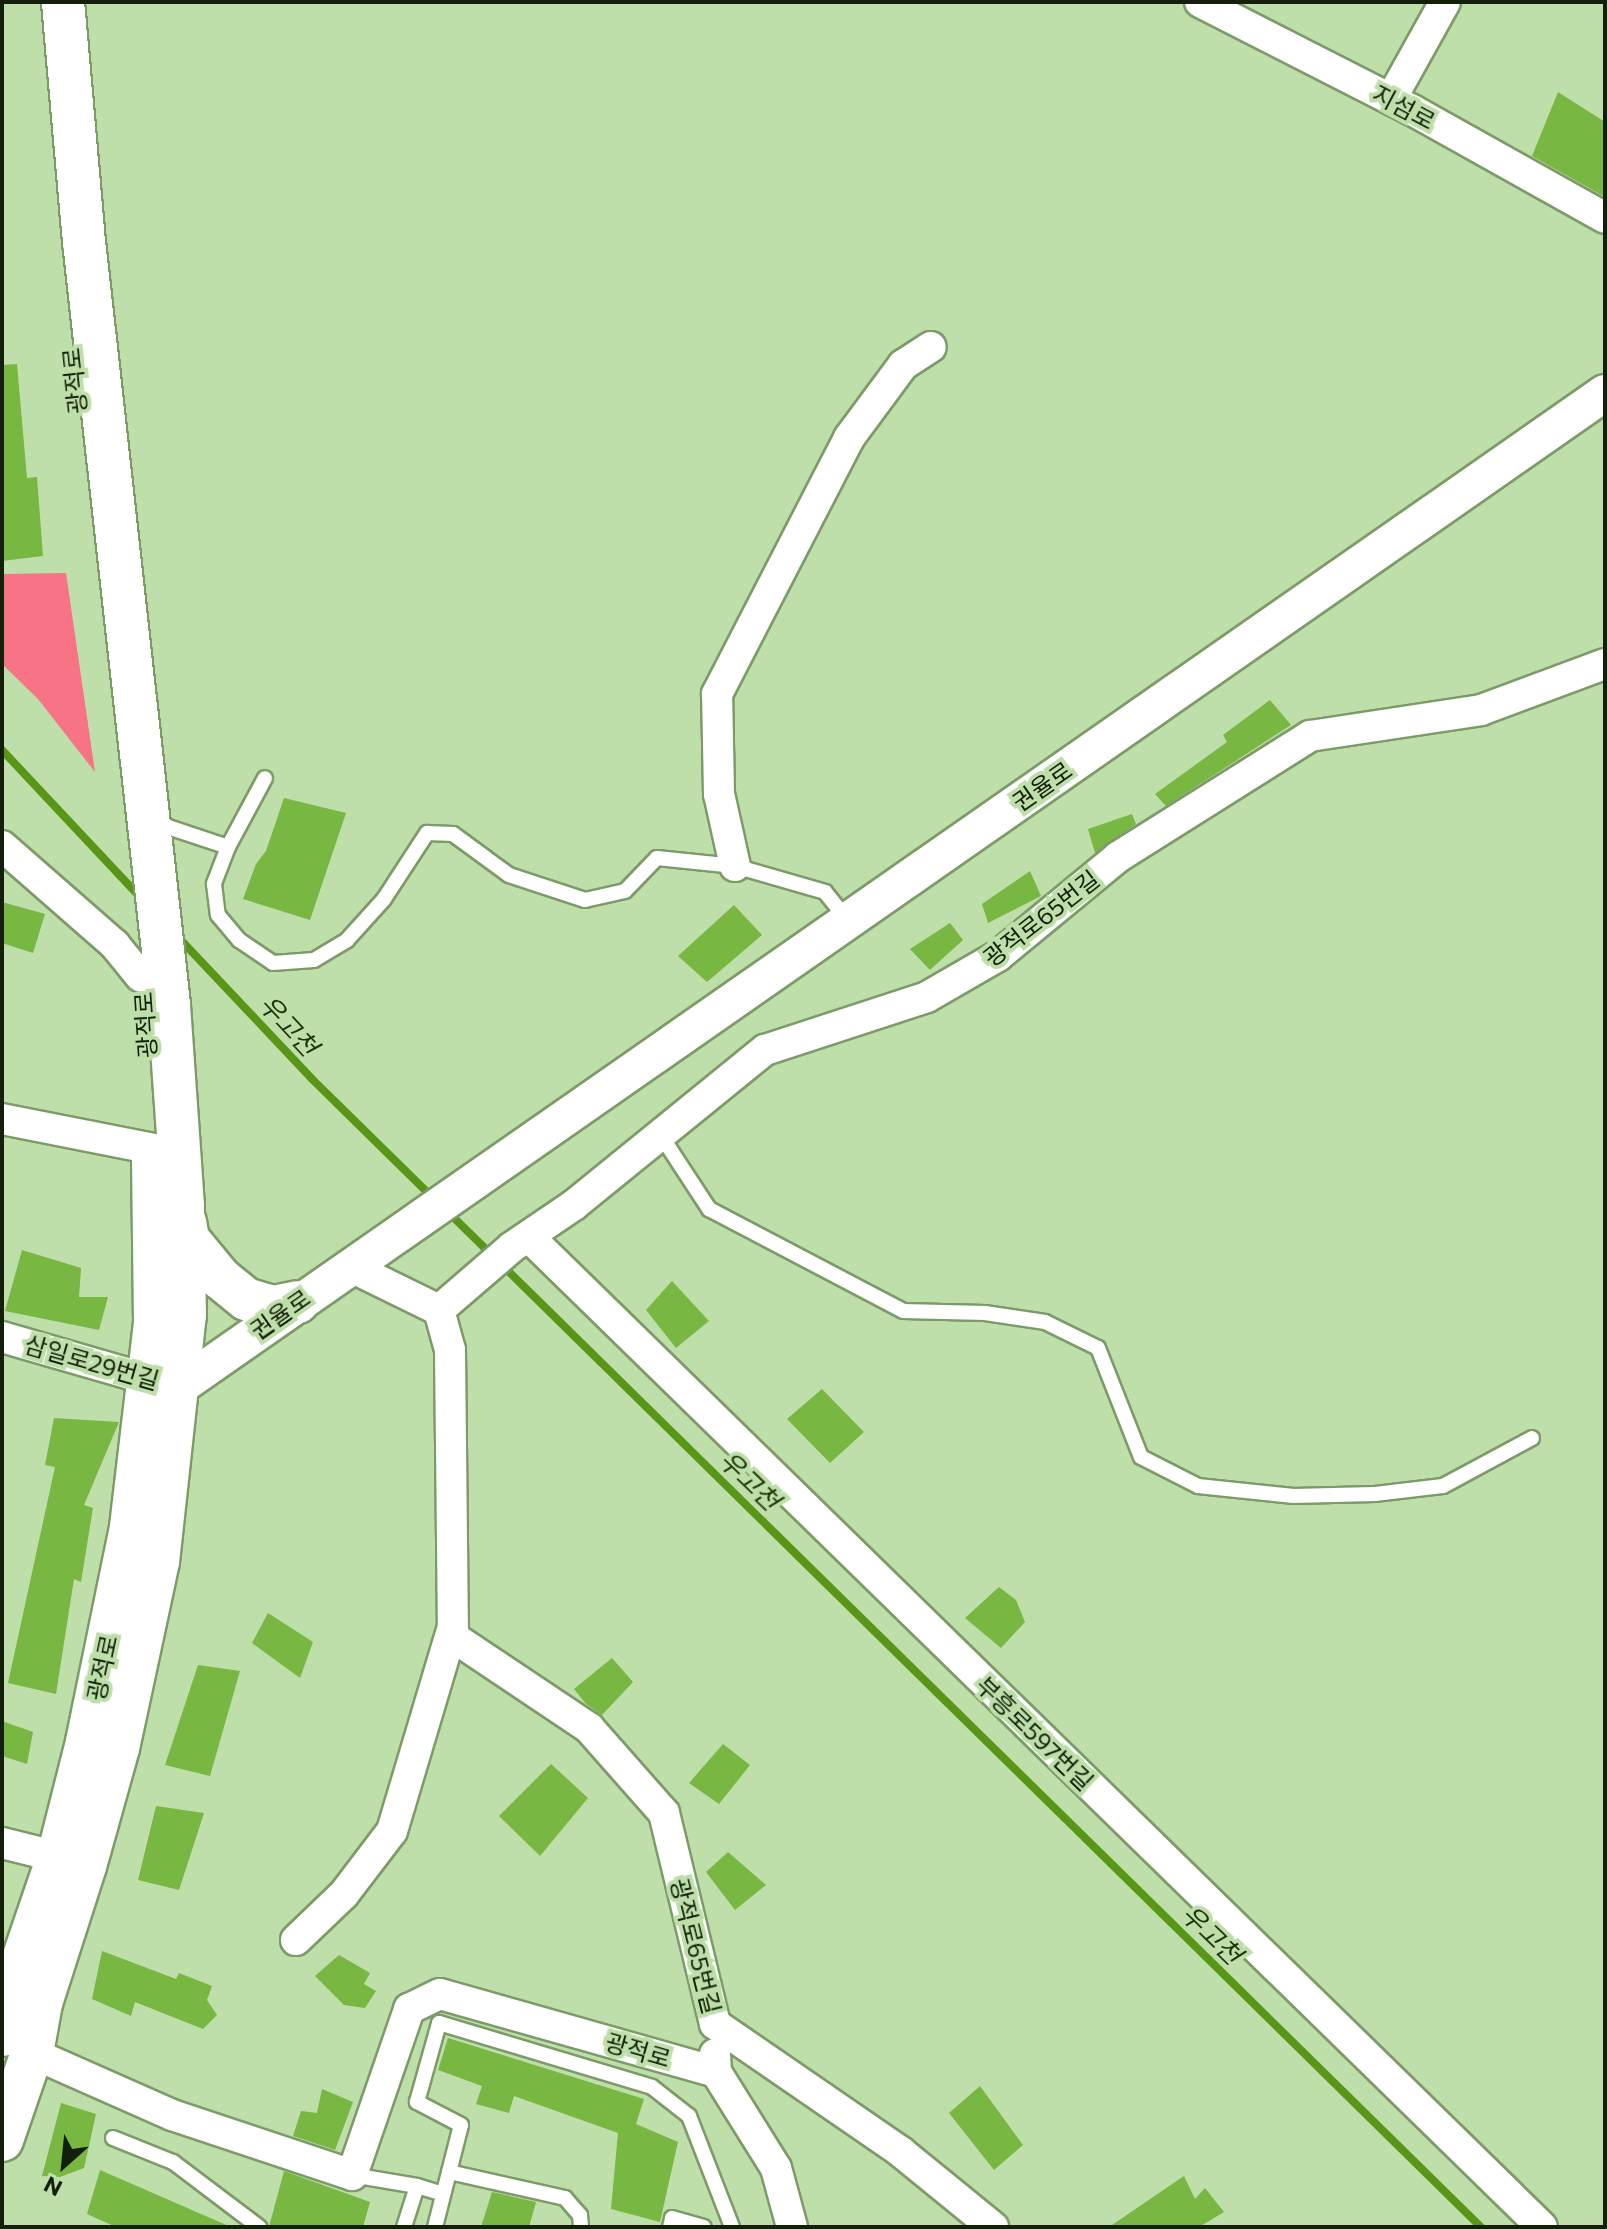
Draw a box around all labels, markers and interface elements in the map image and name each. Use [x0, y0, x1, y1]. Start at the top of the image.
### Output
street label: 지섬로 [1368, 79, 1440, 135]
street label: 광적로 [56, 347, 92, 415]
street label: 권율로 [1007, 755, 1077, 817]
street label: 광적로65번길 [977, 864, 1105, 972]
water label: 우고천 [253, 988, 325, 1062]
street label: 광적로 [128, 991, 162, 1059]
street label: 권율로 [245, 1283, 315, 1345]
street label: 삼일로29번길 [22, 1329, 162, 1395]
water label: 우고천 [713, 1444, 787, 1516]
street label: 광적로 [81, 1633, 123, 1703]
street label: 부흥로597번길 [971, 1670, 1099, 1796]
street label: 광적로65번길 [665, 1875, 727, 2017]
water label: 우고천 [1175, 1898, 1249, 1970]
street label: 광적로 [602, 2027, 674, 2073]
north arrow [24, 2125, 104, 2205]
text: N [39, 2171, 66, 2203]

